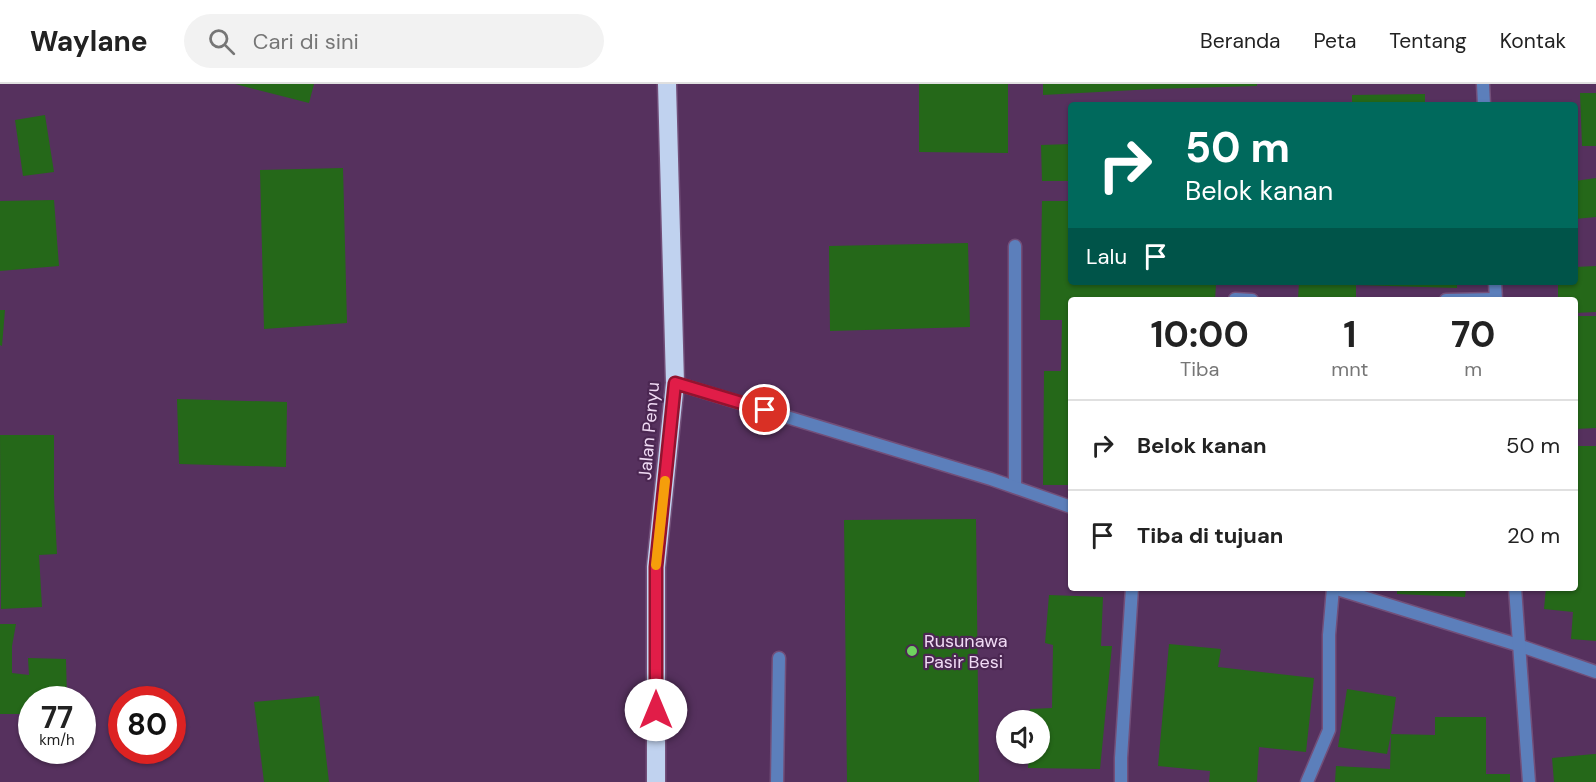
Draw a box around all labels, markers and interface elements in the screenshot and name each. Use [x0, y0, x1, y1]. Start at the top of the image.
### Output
search box [184, 14, 604, 68]
text: Waylane [30, 23, 148, 60]
icon: search [205, 25, 238, 58]
text: Cari di sini [253, 27, 359, 56]
text: Beranda [1200, 27, 1281, 55]
text: Peta [1314, 27, 1356, 55]
text: Tentang [1389, 27, 1467, 55]
text: Kontak [1500, 27, 1566, 55]
text: 50 m [1185, 120, 1290, 175]
icon: right [1086, 126, 1164, 204]
text: Belok kanan [1185, 173, 1333, 208]
icon: arrive [1139, 240, 1172, 273]
text: Lalu [1086, 242, 1127, 271]
text: 10:00 [1151, 311, 1249, 358]
text: 1 [1343, 311, 1356, 358]
text: 70 [1451, 311, 1495, 358]
text: Tiba [1180, 356, 1219, 382]
text: mnt [1331, 356, 1368, 382]
text: m [1464, 356, 1482, 382]
street label: Jalan Penyu [633, 381, 665, 481]
pin [739, 384, 790, 435]
icon: arrive [748, 393, 781, 426]
icon: right [1086, 429, 1119, 462]
text: Belok kanan [1137, 431, 1267, 460]
text: 50 m [1506, 431, 1560, 460]
icon: arrive [1086, 519, 1119, 552]
text: Tiba di tujuan [1137, 521, 1283, 550]
text: 20 m [1507, 521, 1560, 550]
place label: Rusunawa Pasir Besi [924, 629, 1008, 674]
marker: Rusunawa Pasir Besi [905, 644, 919, 658]
position arrow [624, 678, 688, 742]
speed limit sign: 80 [108, 686, 186, 764]
text: 77 [41, 698, 73, 737]
map controls [996, 710, 1050, 764]
button: sound [996, 710, 1050, 764]
text: km/h [39, 730, 75, 750]

